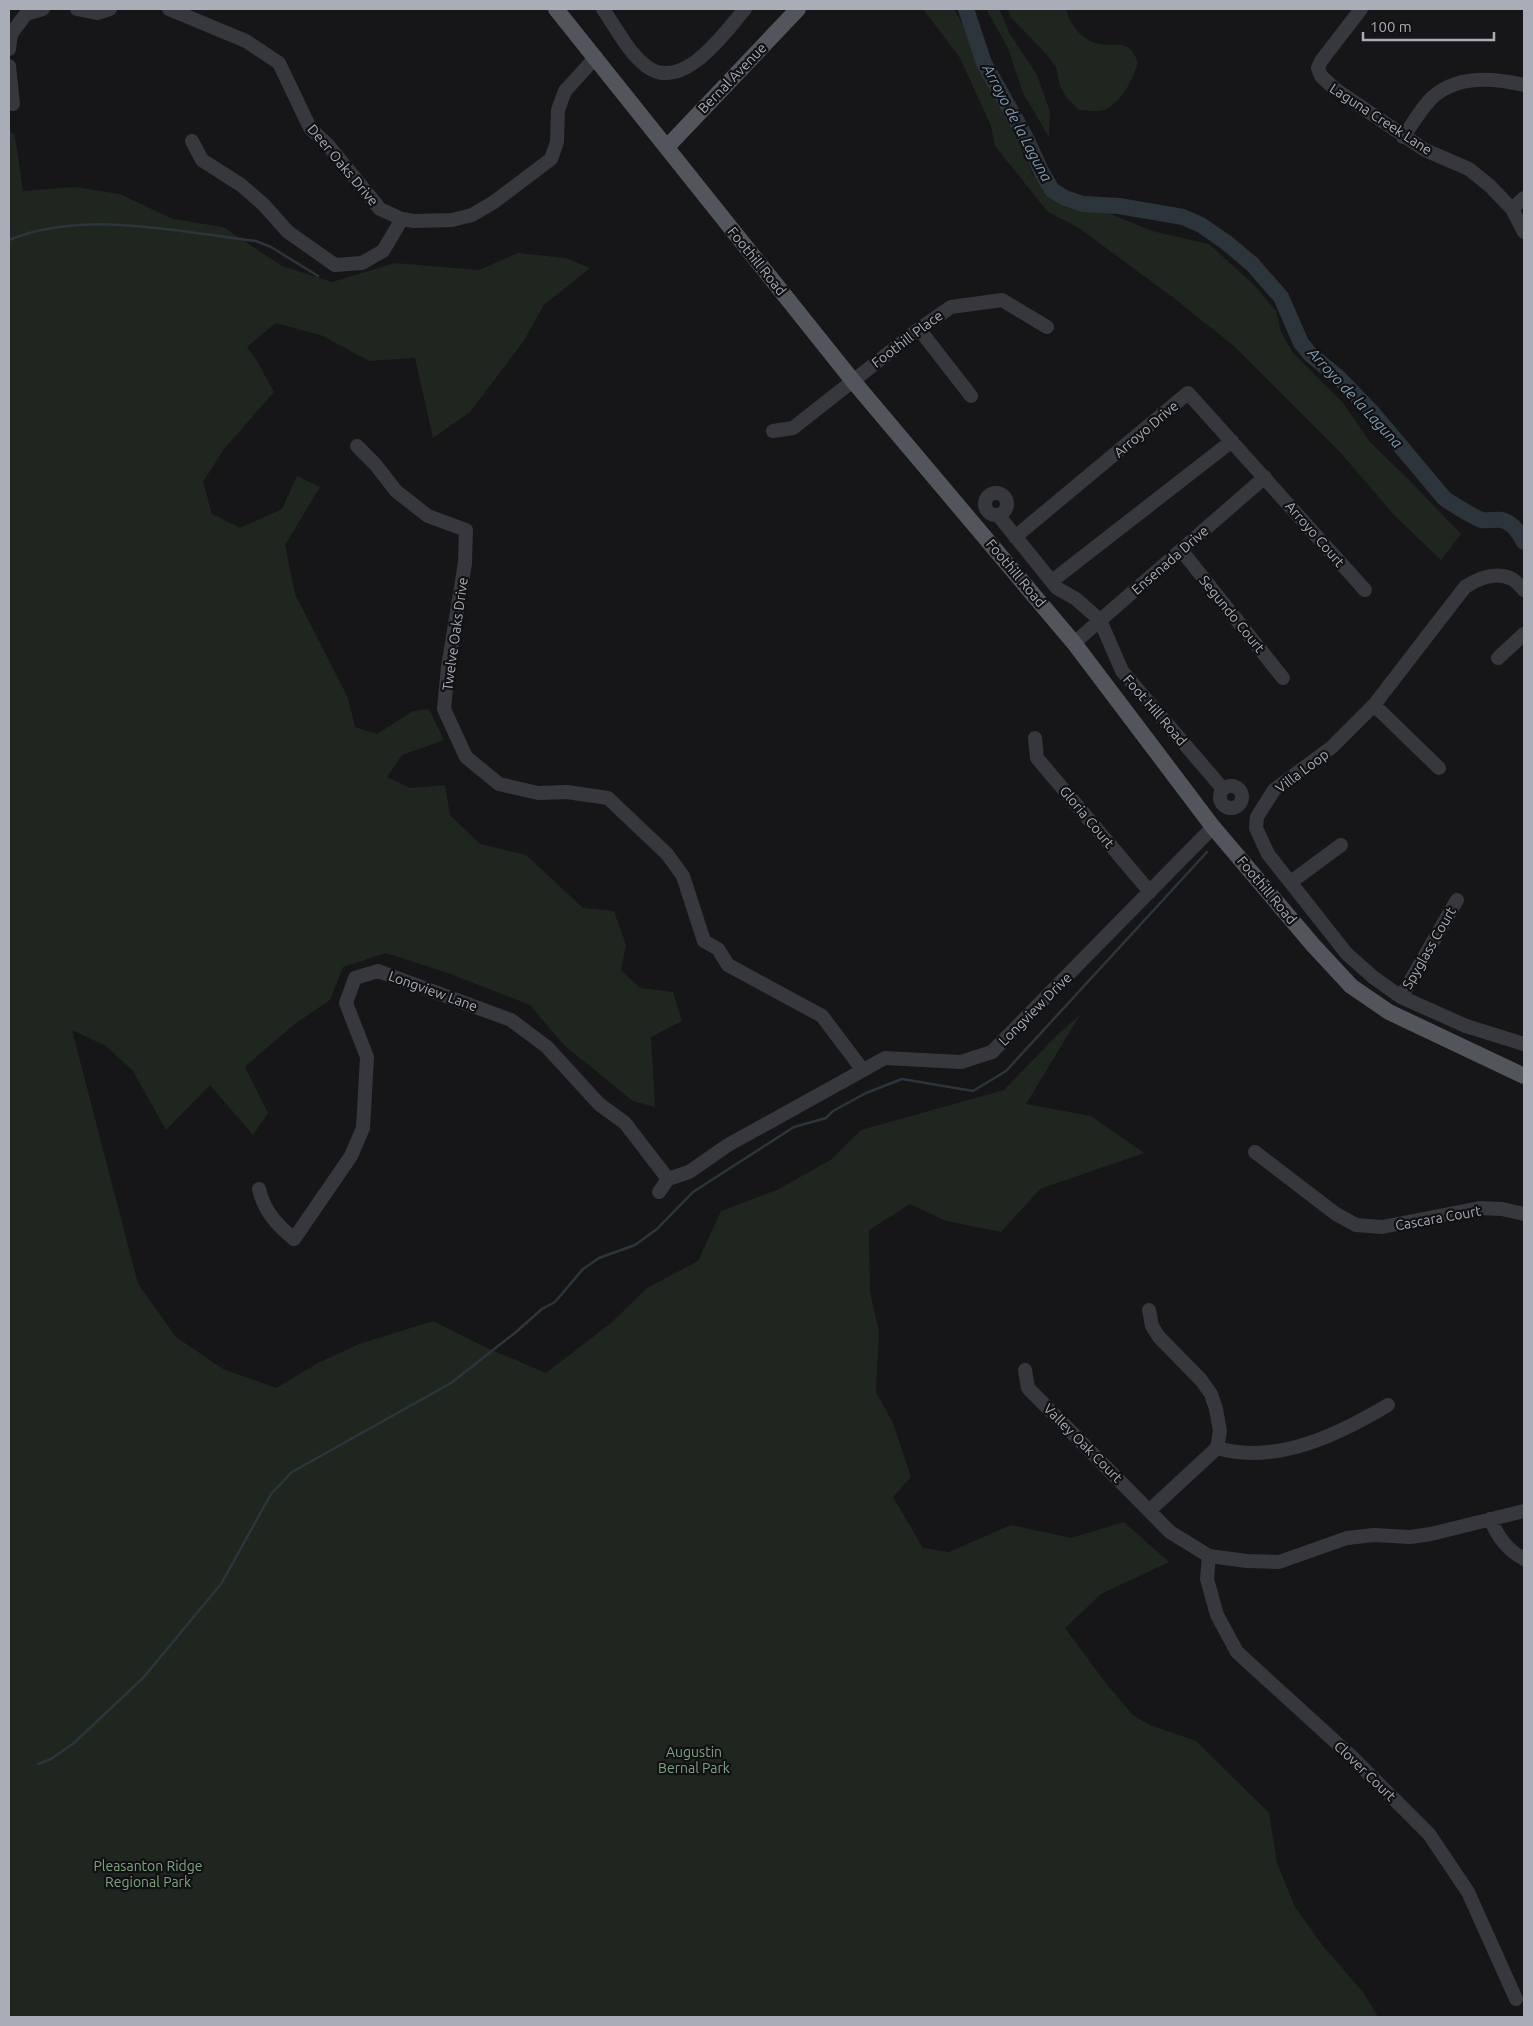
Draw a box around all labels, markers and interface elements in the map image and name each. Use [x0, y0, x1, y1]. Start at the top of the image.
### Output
scale bar [1363, 10, 1494, 42]
text: 100 m [1370, 18, 1412, 35]
street label: Bernal Avenue [695, 40, 769, 116]
water label: Arroyo de la Laguna [979, 60, 1056, 184]
street label: Laguna Creek Lane [1327, 80, 1435, 158]
street label: Deer Oaks Drive [304, 121, 382, 209]
street label: Foothill Road [725, 224, 789, 298]
street label: Foothill Place [868, 307, 946, 371]
water label: Arroyo de la Laguna [1304, 343, 1406, 451]
street label: Arroyo Drive [1111, 397, 1181, 461]
street label: Arroyo Court [1282, 498, 1348, 570]
street label: Ensenada Drive [1128, 522, 1212, 598]
street label: Foothill Road [983, 536, 1049, 610]
street label: Segundo Court [1196, 572, 1268, 656]
street label: Twelve Oaks Drive [439, 576, 471, 692]
street label: Foot Hill Road [1120, 671, 1190, 749]
street label: Villa Loop [1272, 746, 1332, 796]
street label: Gloria Court [1057, 783, 1118, 852]
street label: Foothill Road [1234, 853, 1300, 927]
street label: Spyglass Court [1399, 904, 1459, 992]
street label: Longview Lane [386, 968, 480, 1014]
street label: Longview Drive [995, 969, 1075, 1049]
street label: Cascara Court [1394, 1203, 1483, 1233]
street label: Valley Oak Court [1040, 1400, 1126, 1486]
street label: Clover Court [1331, 1738, 1399, 1805]
park label: Augustin Bernal Park [658, 1744, 730, 1776]
park label: Pleasanton Ridge Regional Park [93, 1858, 203, 1890]

